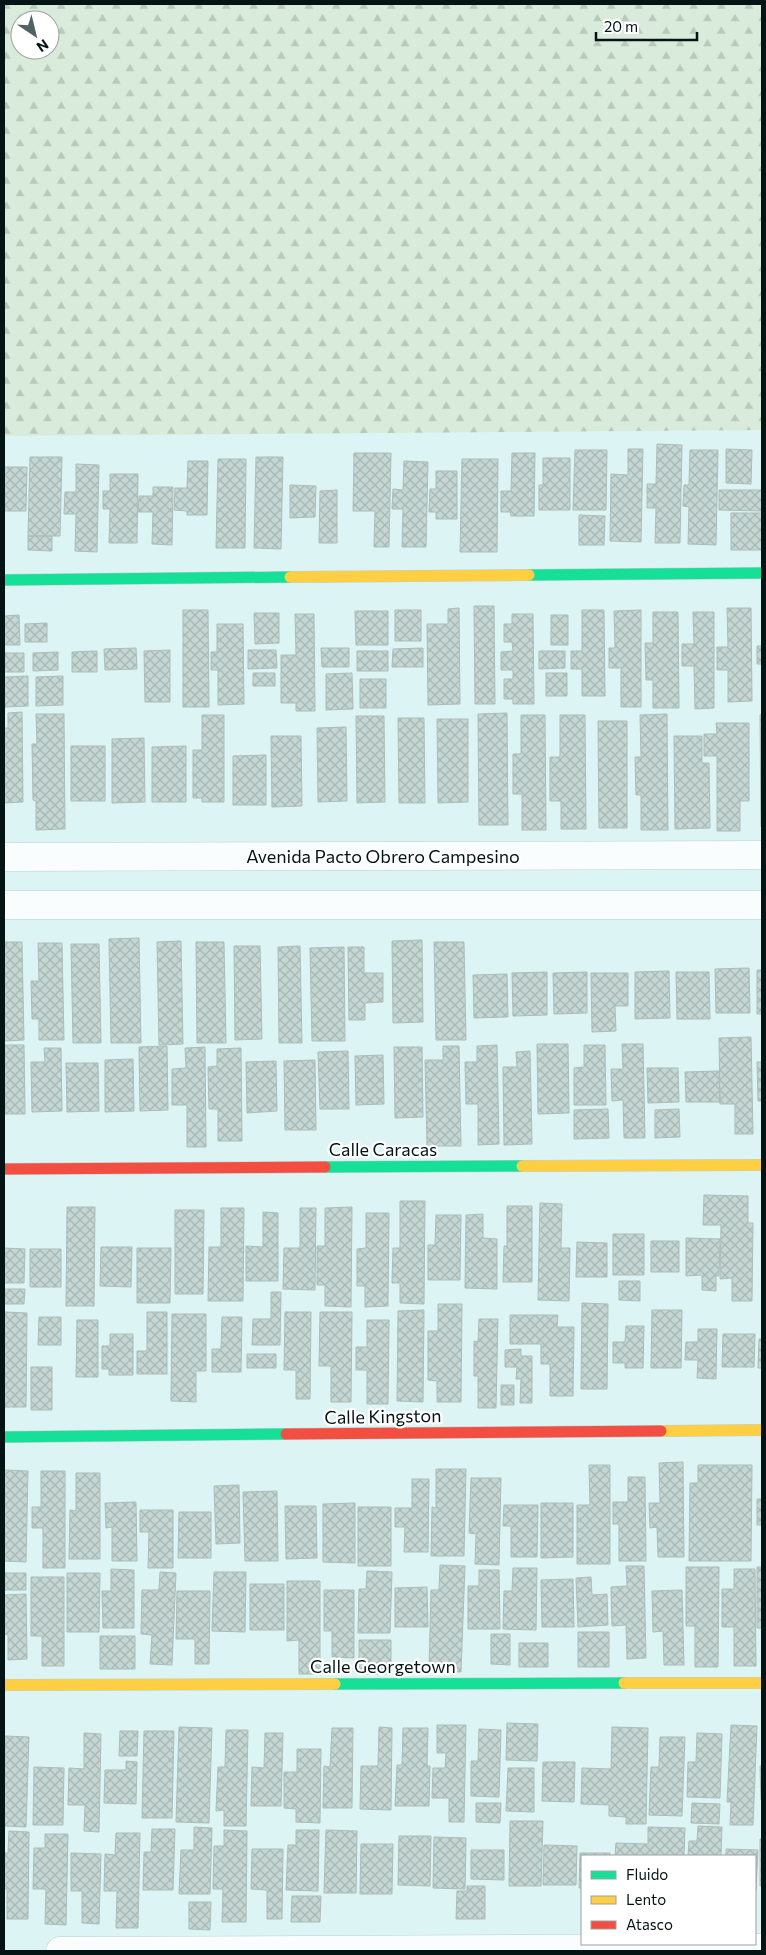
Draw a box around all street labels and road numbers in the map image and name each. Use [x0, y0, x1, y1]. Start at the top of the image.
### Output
street label: Avenida Pacto Obrero Campesino [246, 845, 520, 867]
street label: Calle Caracas [329, 1138, 437, 1160]
street label: Calle Kingston [324, 1404, 442, 1428]
street label: Calle Georgetown [310, 1655, 456, 1677]

